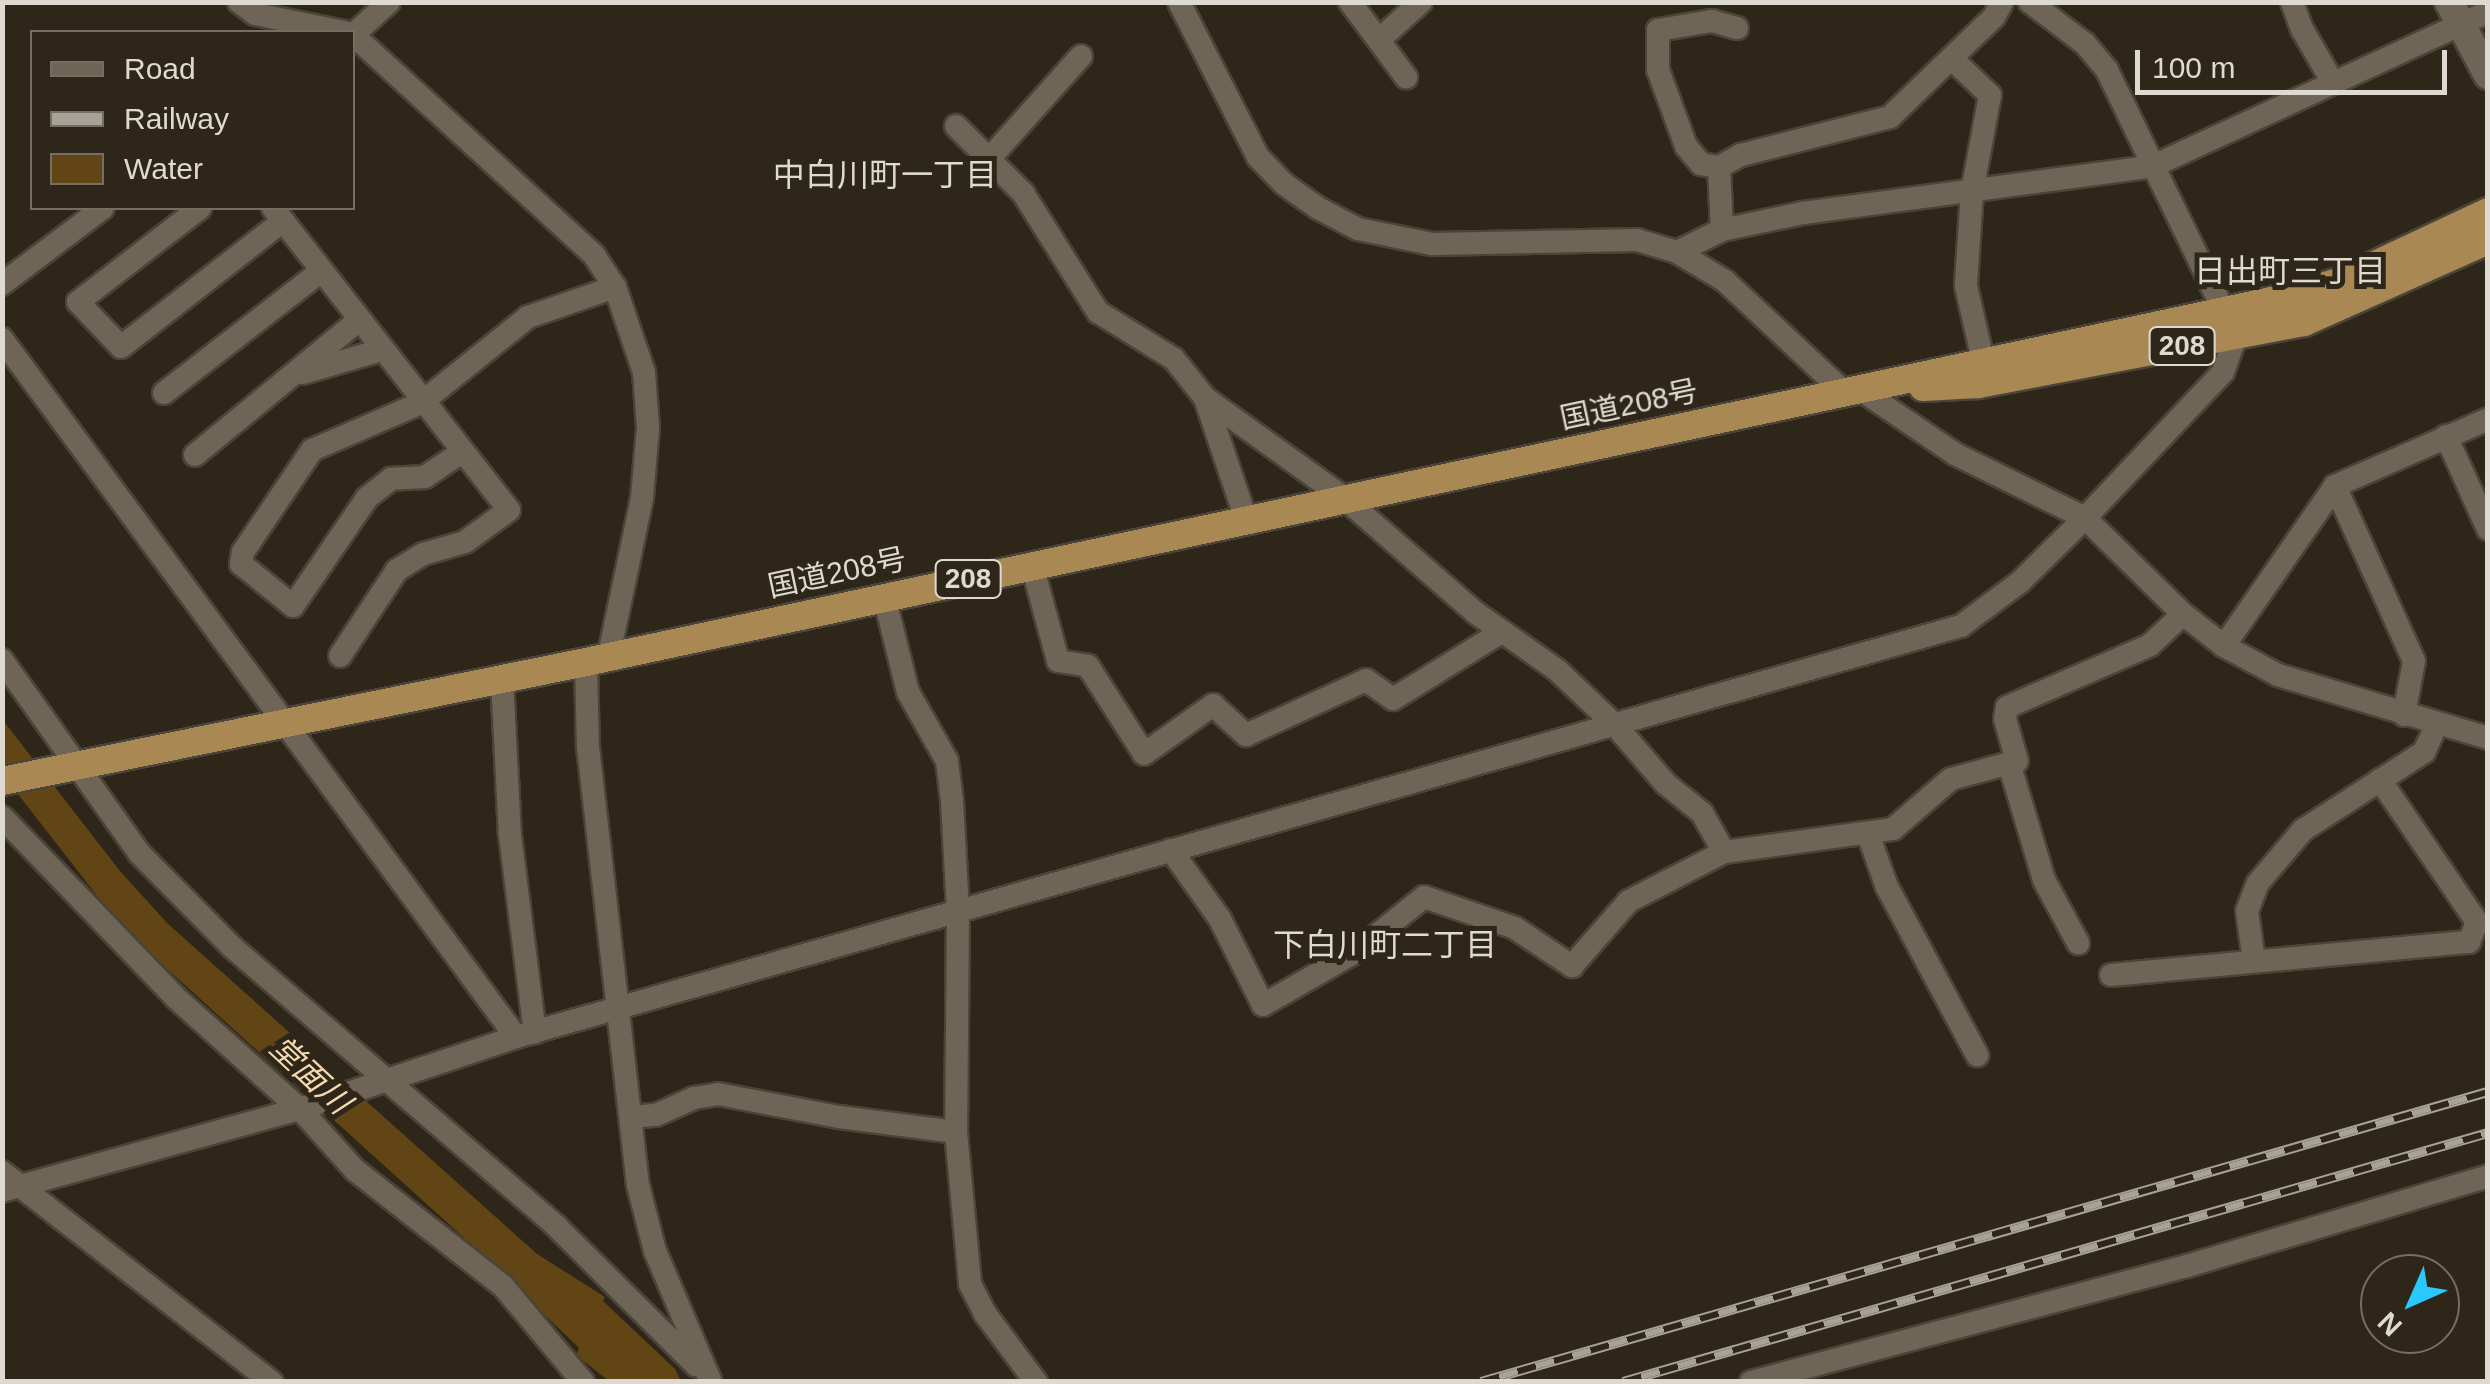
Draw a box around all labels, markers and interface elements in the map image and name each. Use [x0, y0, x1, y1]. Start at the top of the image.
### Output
legend [30, 30, 355, 210]
scale bar [2140, 30, 2452, 92]
text: 100 m [2152, 51, 2235, 84]
text: Road [124, 52, 196, 85]
text: Railway [124, 102, 229, 135]
text: Water [124, 152, 203, 185]
district label: 中白川町一丁目 [773, 156, 997, 194]
district label: 日出町三丁目 [2194, 252, 2386, 290]
road number: 208 [2147, 323, 2217, 369]
street label: 国道208号 [1557, 373, 1701, 437]
street label: 国道208号 [765, 541, 909, 605]
road number: 208 [933, 556, 1003, 602]
district label: 下白川町二丁目 [1273, 926, 1497, 964]
water label: 堂面川 [262, 1028, 358, 1122]
north arrow [2360, 1254, 2460, 1354]
text: N [2372, 1306, 2408, 1342]

